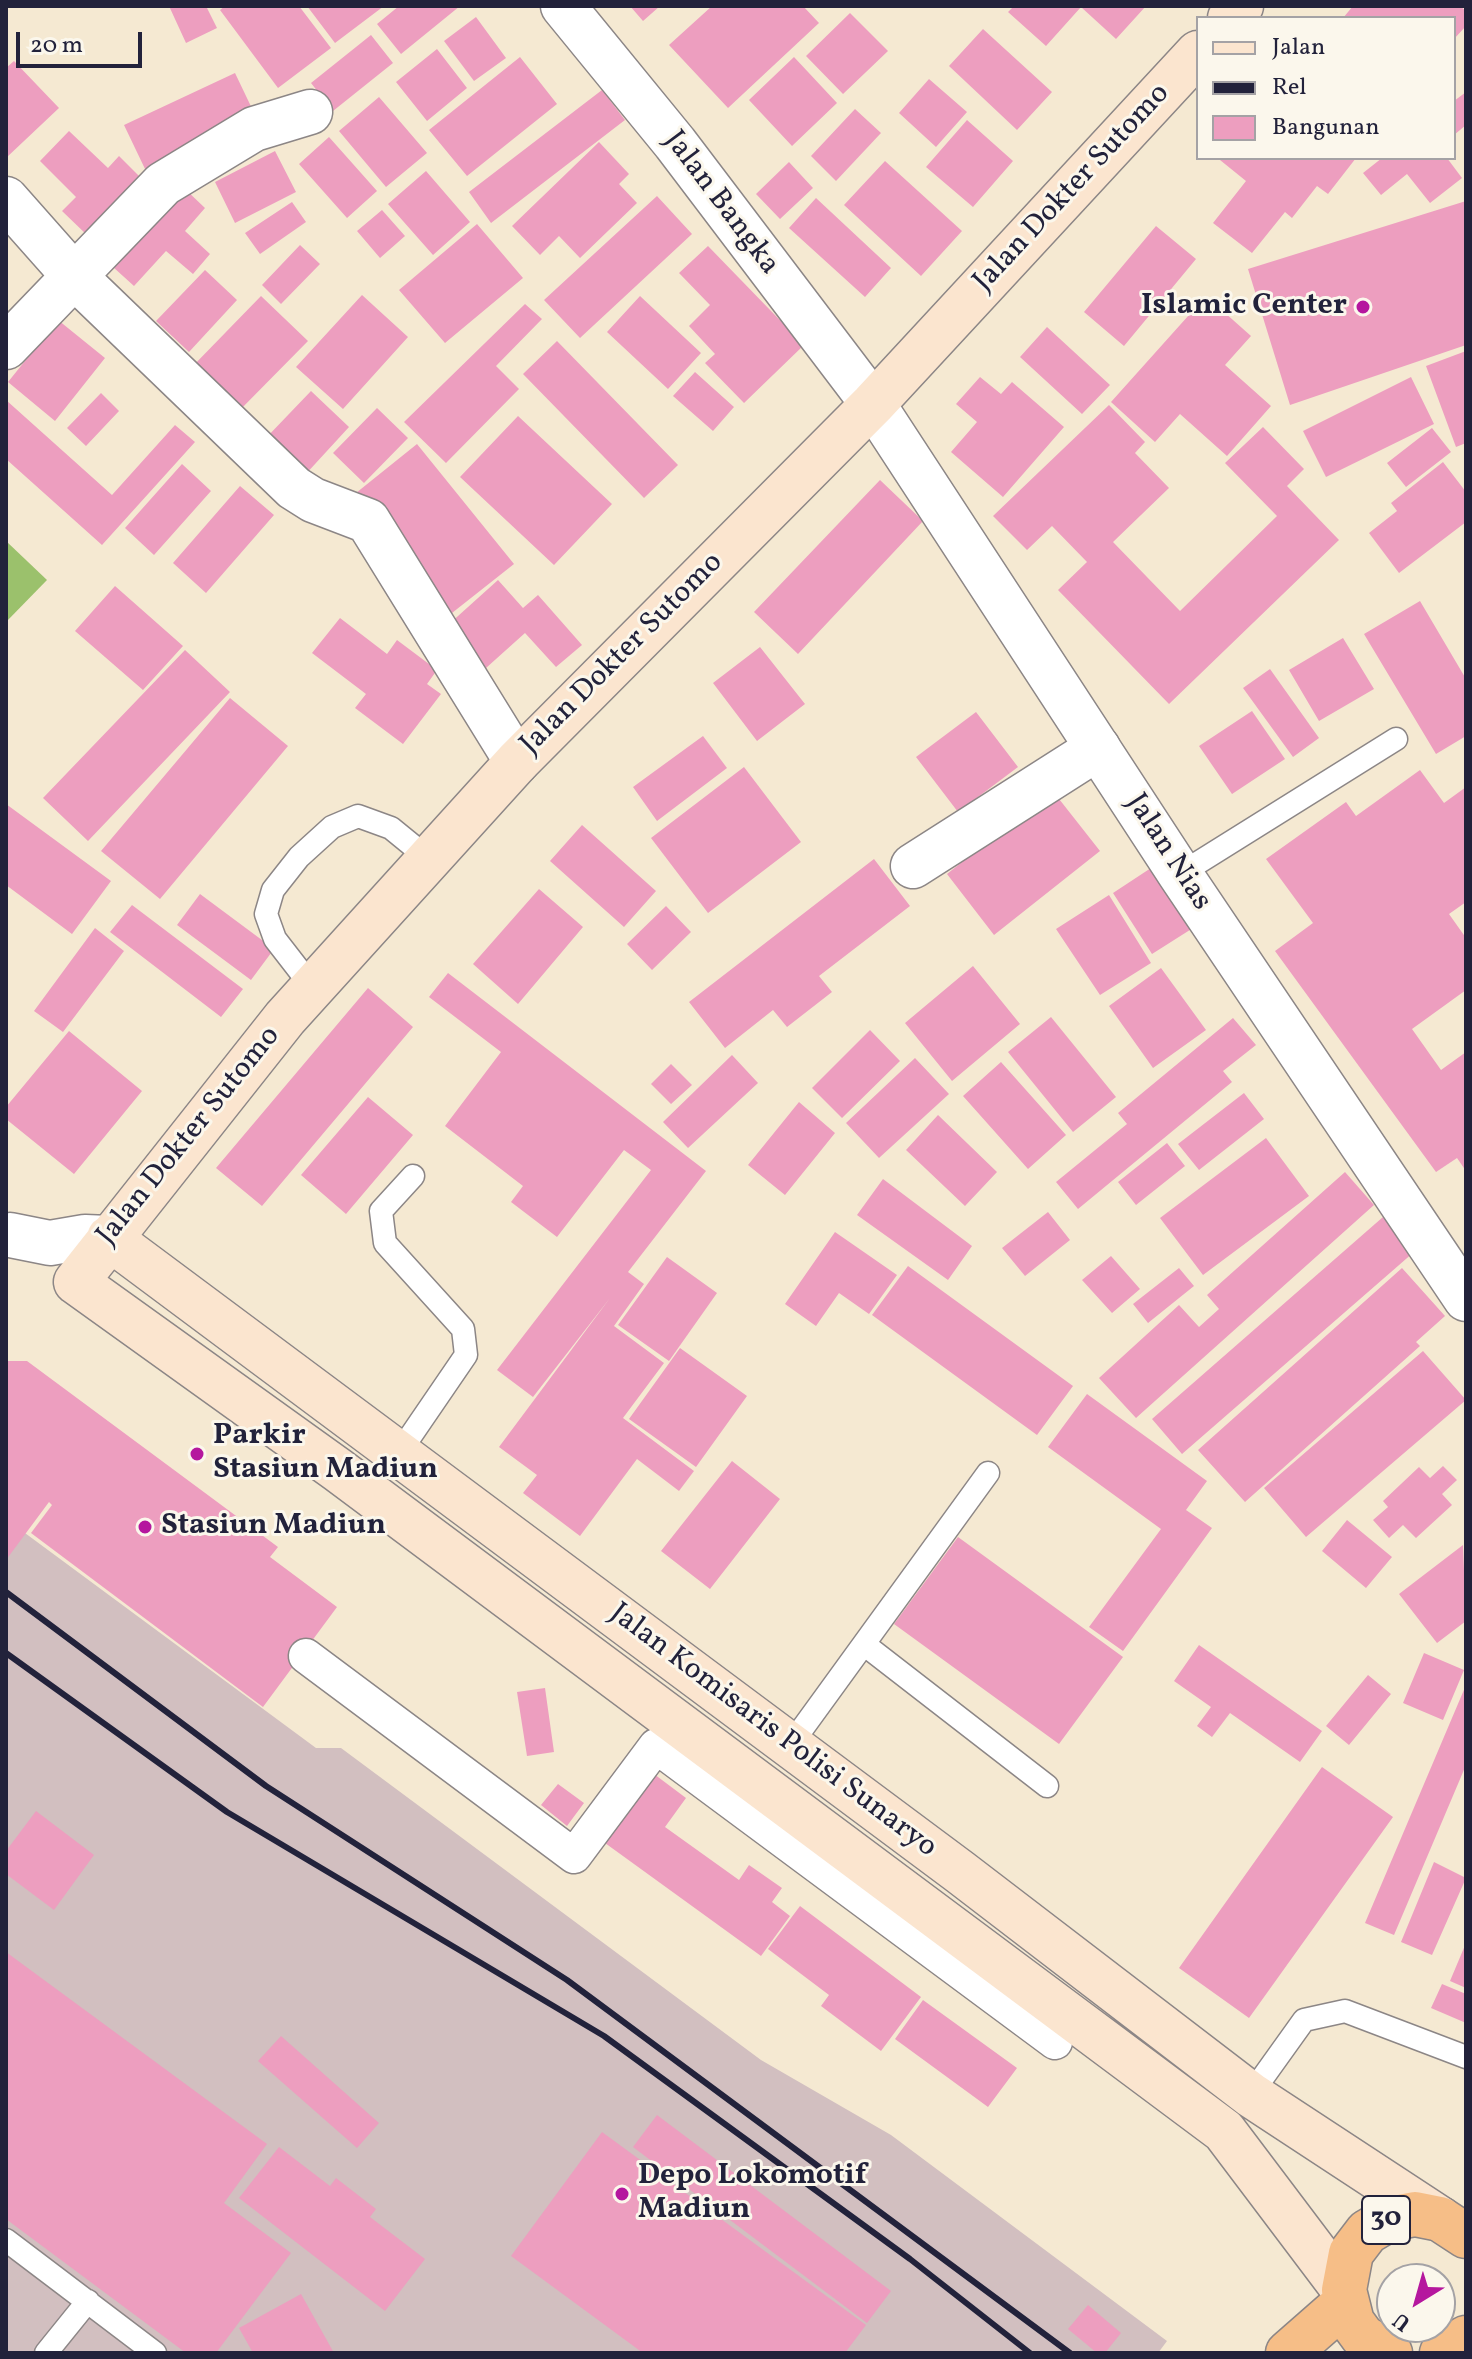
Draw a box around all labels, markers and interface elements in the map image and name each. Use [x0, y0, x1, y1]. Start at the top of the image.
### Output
scale bar [20, 16, 146, 66]
legend [1196, 16, 1456, 160]
text: 20 m [30, 29, 83, 63]
text: Jalan [1272, 31, 1325, 65]
text: Rel [1272, 71, 1307, 105]
street label: Jalan Dokter Sutomo [967, 77, 1179, 301]
text: Bangunan [1272, 111, 1380, 145]
street label: Jalan Bangka [654, 125, 786, 283]
place label: Islamic Center [1141, 289, 1347, 325]
marker: Islamic Center [1354, 298, 1372, 316]
street label: Jalan Dokter Sutomo [514, 546, 732, 764]
street label: Jalan Nias [1116, 788, 1218, 918]
street label: Jalan Dokter Sutomo [91, 1020, 289, 1254]
place label: Parkir Stasiun Madiun [213, 1419, 438, 1490]
marker: Parkir Stasiun Madiun [188, 1445, 206, 1463]
place label: Stasiun Madiun [161, 1509, 386, 1545]
marker: Stasiun Madiun [136, 1518, 154, 1536]
street label: Jalan Komisaris Polisi Sunaryo [601, 1597, 943, 1867]
place label: Depo Lokomotif Madiun [638, 2159, 867, 2230]
marker: Depo Lokomotif Madiun [613, 2185, 631, 2203]
road number: 30 [1362, 2196, 1410, 2244]
north arrow [1376, 2263, 1456, 2343]
text: U [1387, 2304, 1418, 2338]

